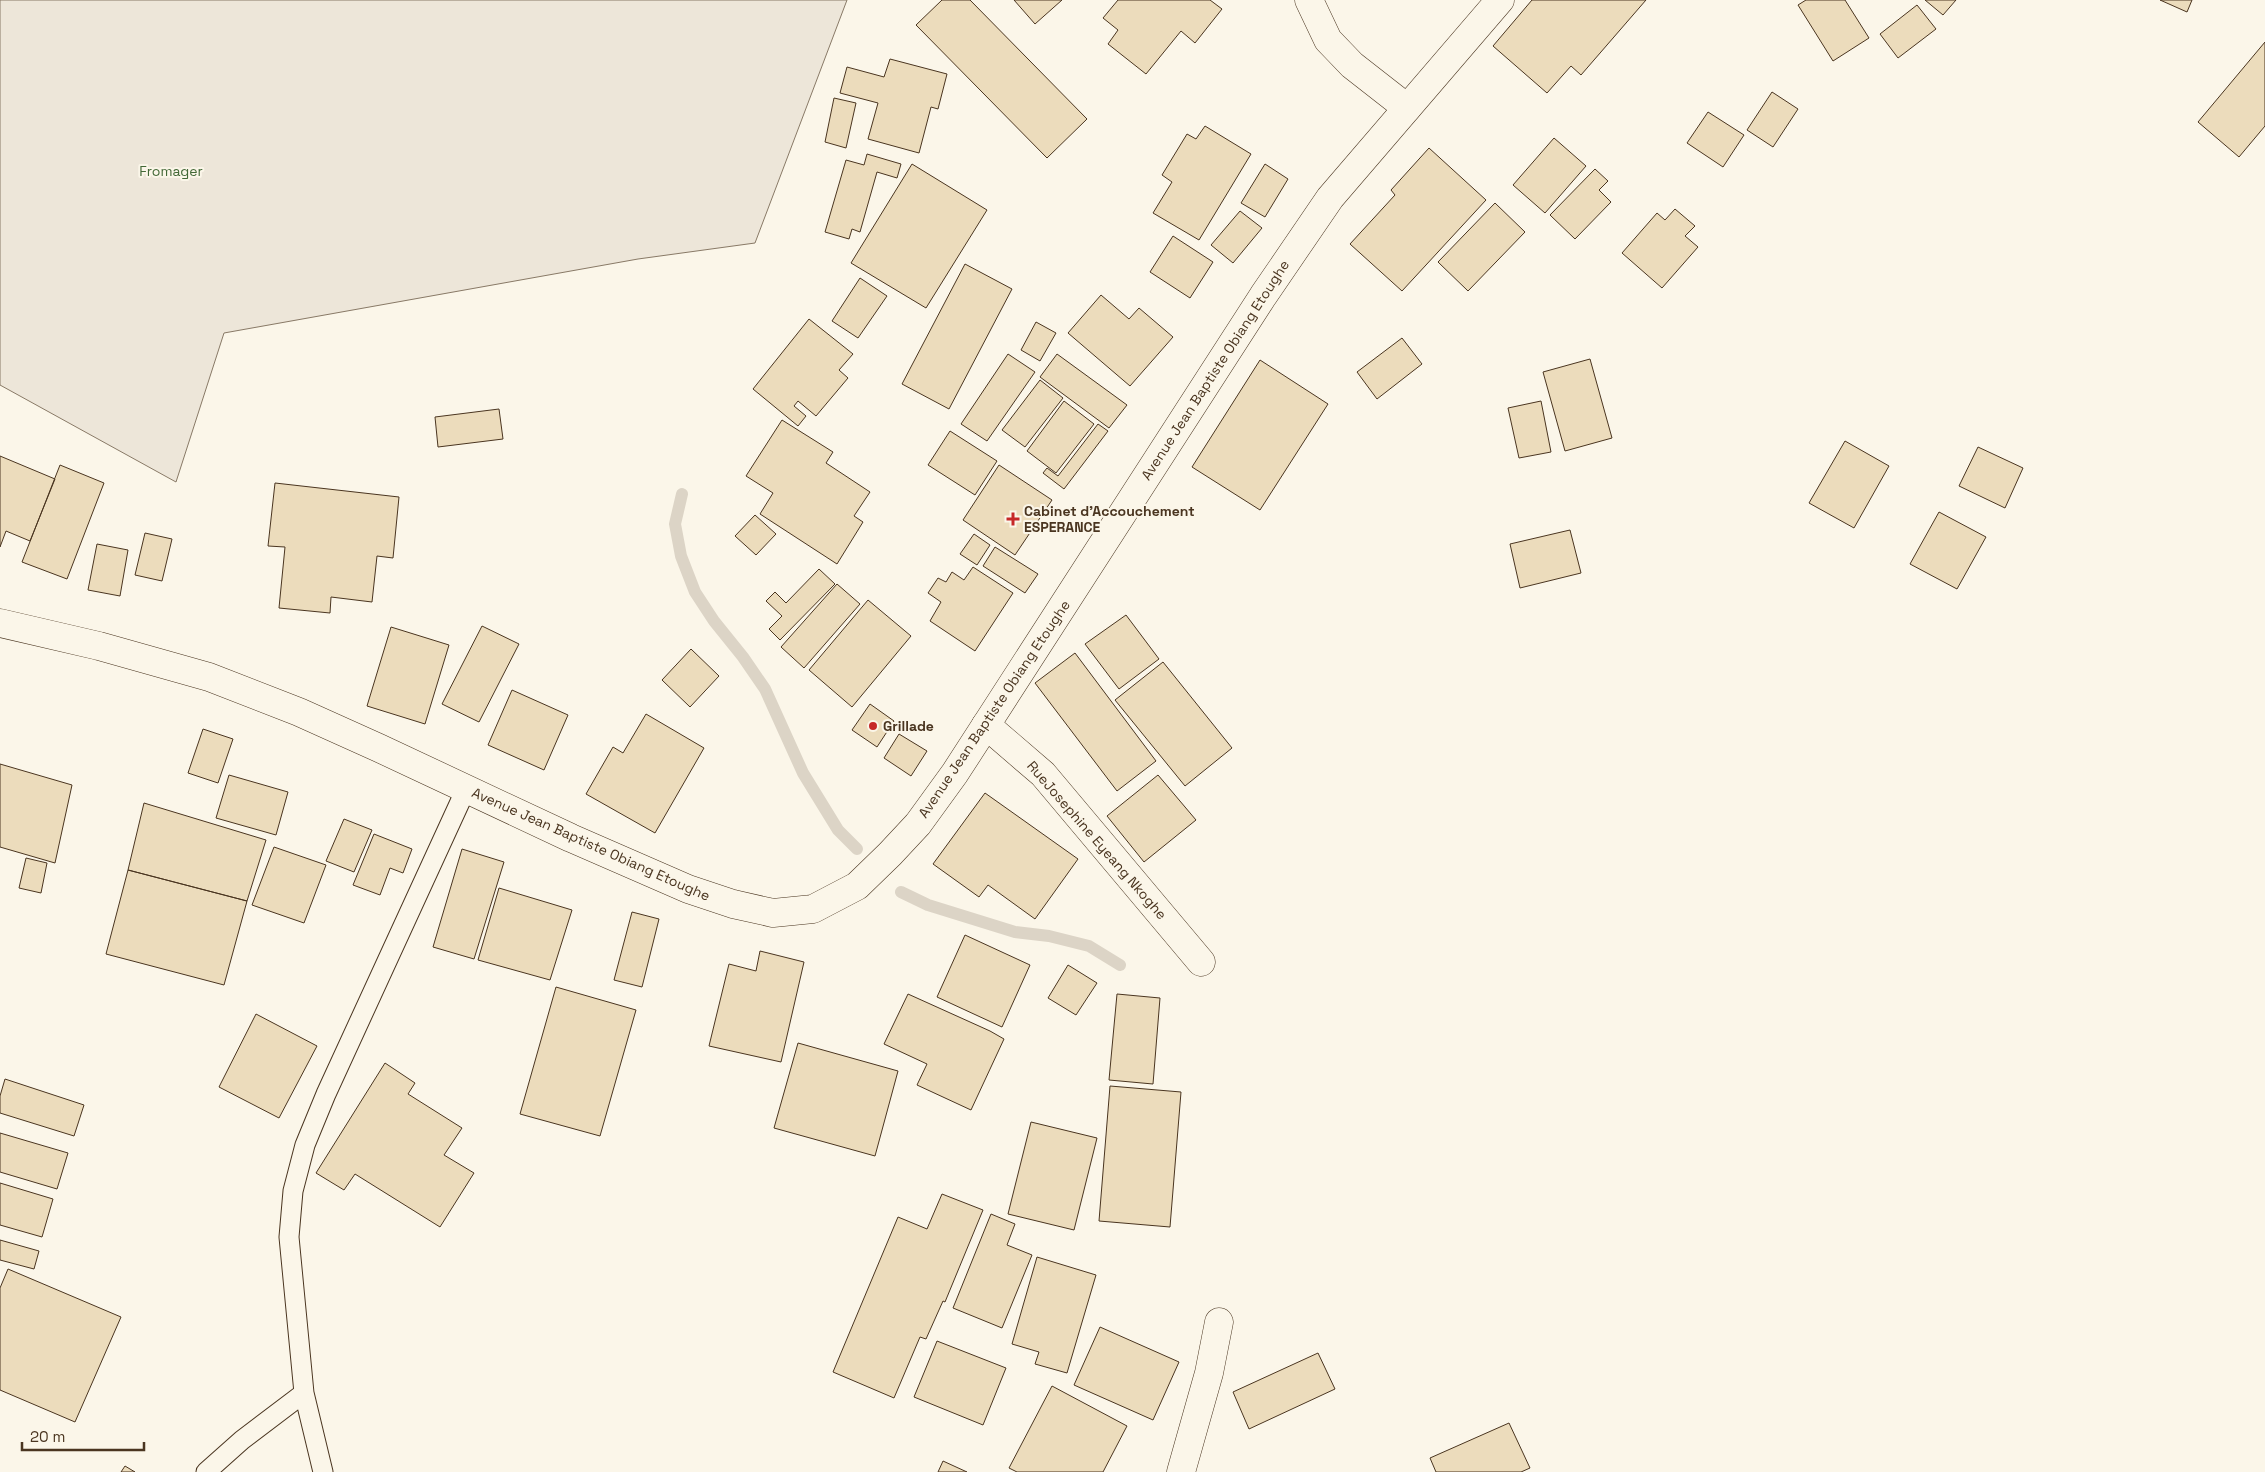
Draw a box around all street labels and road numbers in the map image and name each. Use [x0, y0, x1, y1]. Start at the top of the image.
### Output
street label: Avenue Jean Baptiste Obiang Etoughe [1137, 257, 1293, 483]
street label: Avenue Jean Baptiste Obiang Etoughe [914, 597, 1074, 821]
street label: RueJosephine Eyeang Nkoghe [1023, 757, 1171, 923]
street label: Avenue Jean Baptiste Obiang Etoughe [469, 783, 713, 905]

